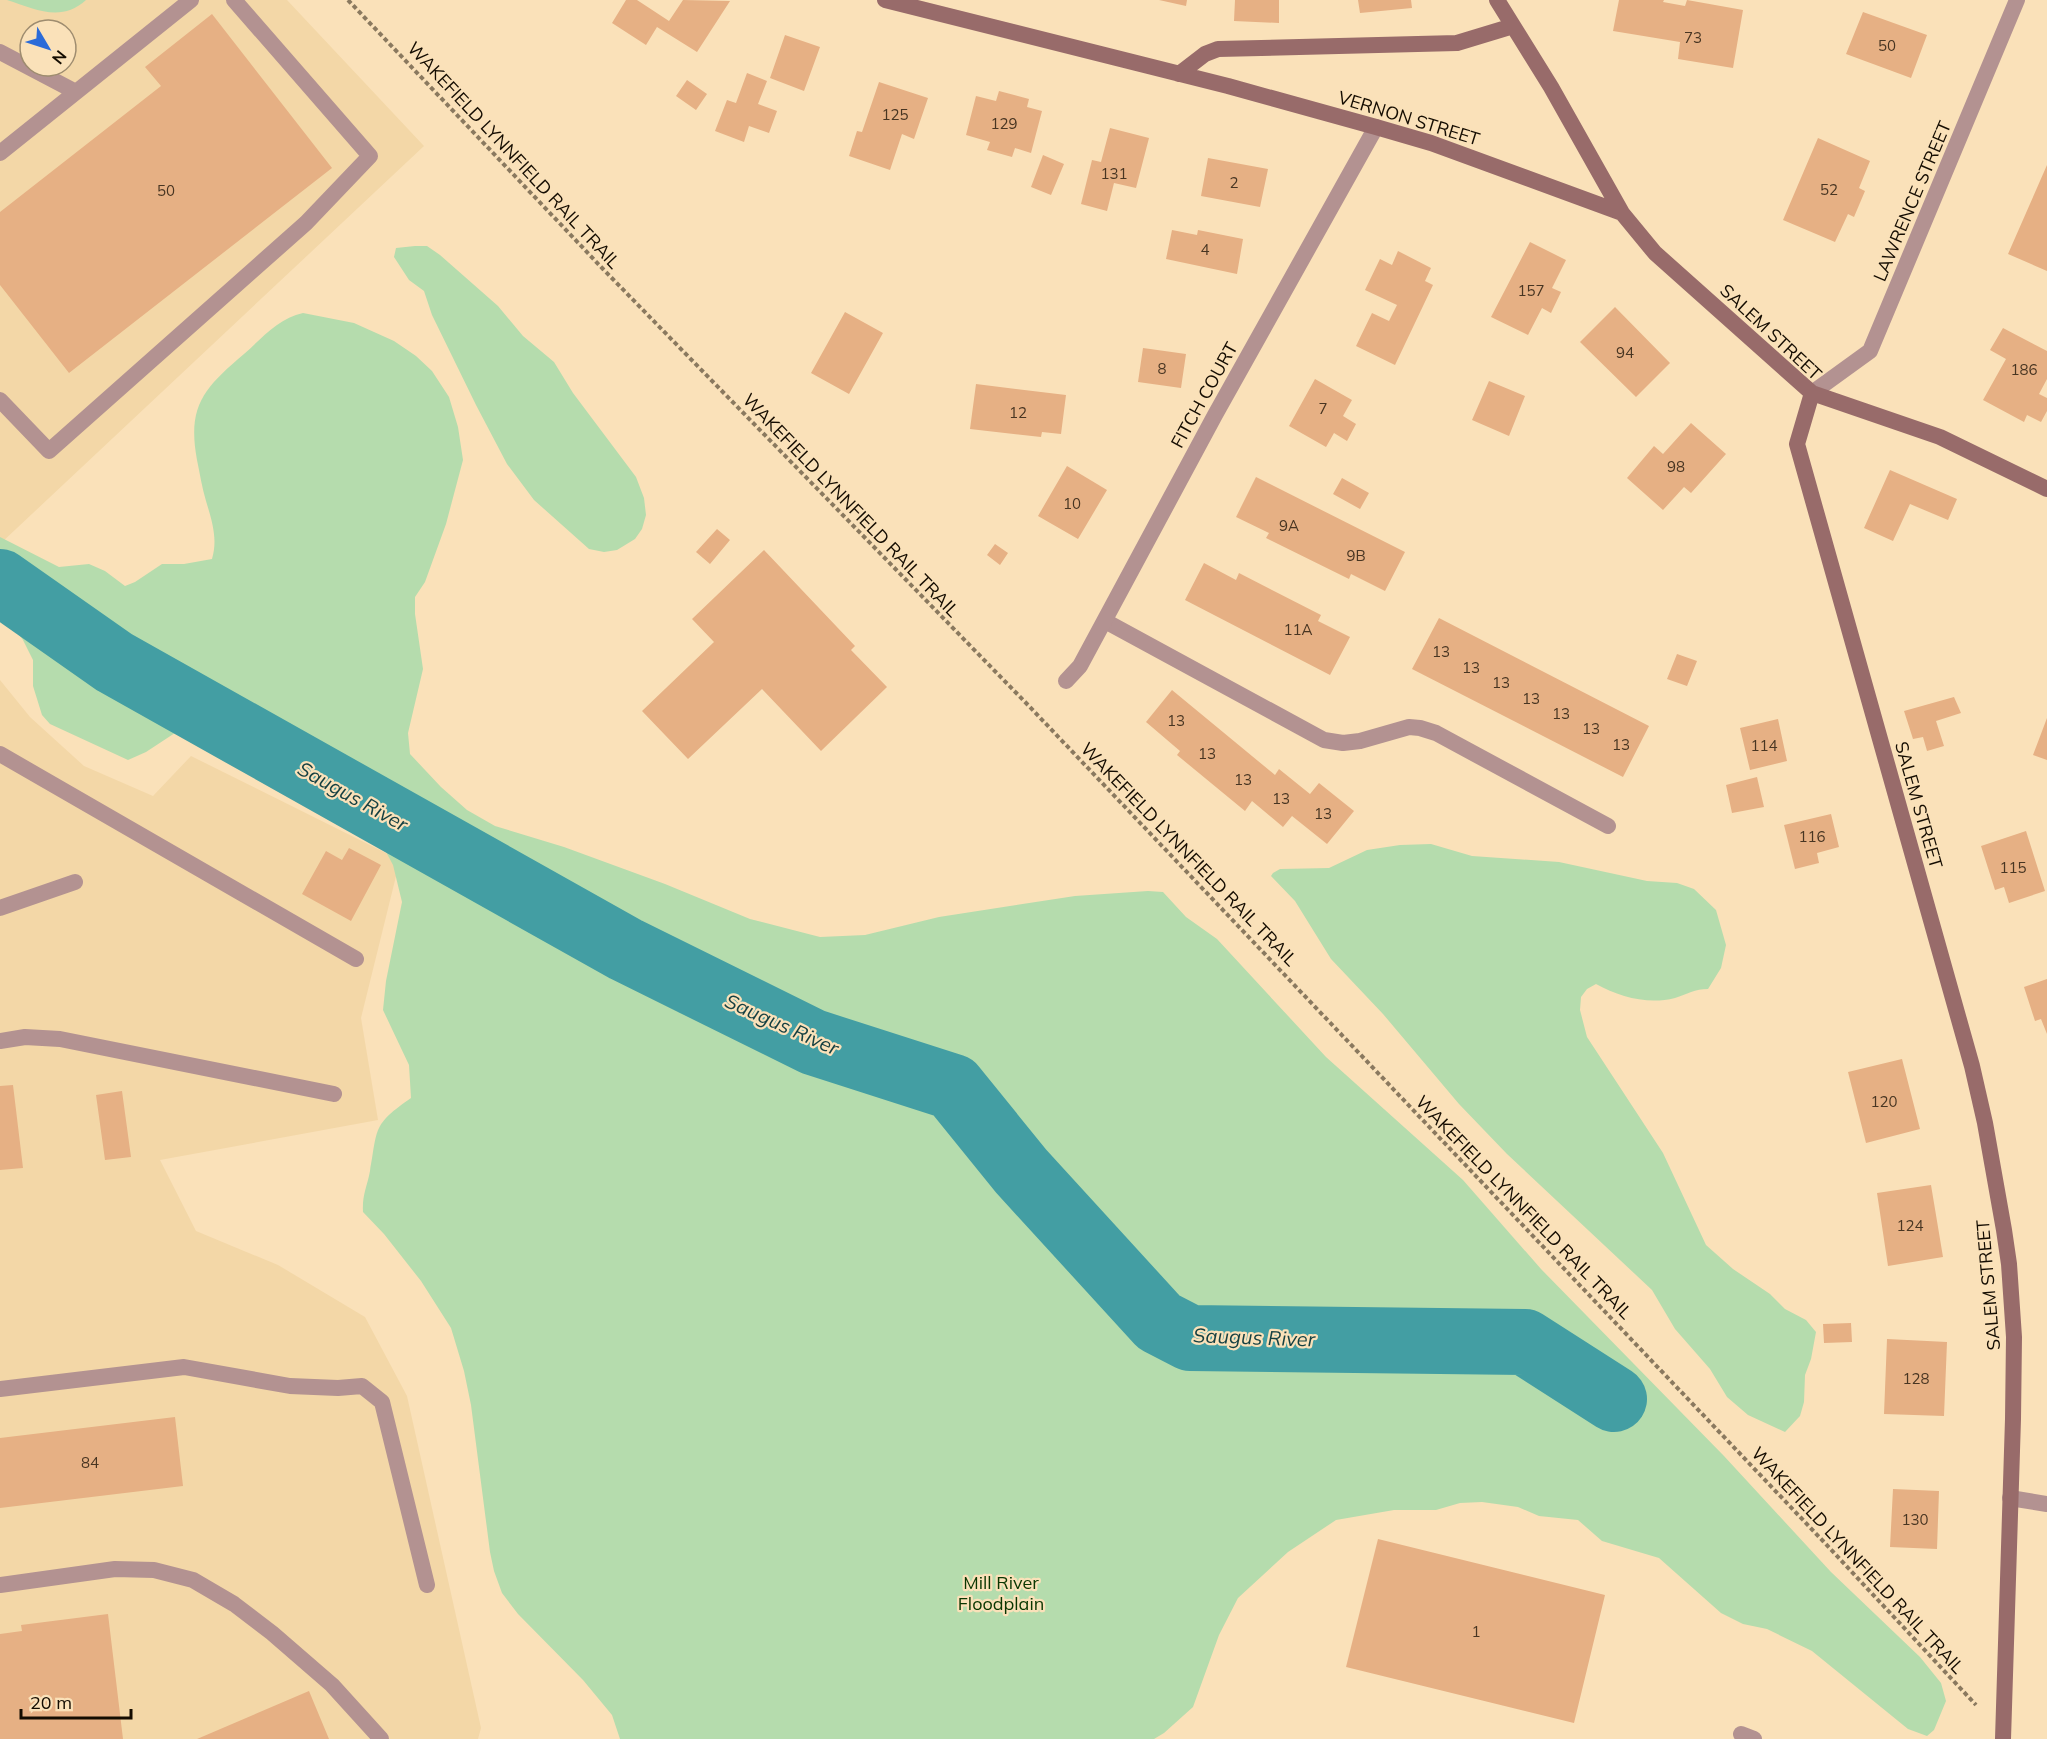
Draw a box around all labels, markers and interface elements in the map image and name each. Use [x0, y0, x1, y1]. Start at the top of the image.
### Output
north arrow [18, 18, 78, 78]
house number: 73 [1684, 28, 1702, 47]
house number: 50 [1878, 36, 1896, 55]
street label: WAKEFIELD LYNNFIELD RAIL TRAIL [403, 37, 626, 273]
text: N [48, 46, 71, 68]
street label: VERNON STREET [1335, 85, 1483, 151]
house number: 125 [881, 105, 909, 124]
house number: 129 [990, 114, 1018, 133]
street label: LAWRENCE STREET [1868, 117, 1956, 285]
house number: 131 [1100, 164, 1128, 183]
house number: 2 [1229, 173, 1239, 192]
house number: 52 [1820, 180, 1838, 199]
house number: 50 [157, 181, 175, 200]
house number: 4 [1200, 240, 1210, 259]
street label: SALEM STREET [1715, 279, 1827, 385]
house number: 157 [1517, 281, 1545, 300]
street label: FITCH COURT [1165, 338, 1243, 452]
house number: 94 [1616, 343, 1634, 362]
house number: 8 [1157, 359, 1167, 378]
house number: 186 [2010, 360, 2038, 379]
street label: WAKEFIELD LYNNFIELD RAIL TRAIL [738, 388, 964, 622]
house number: 7 [1318, 399, 1328, 418]
house number: 12 [1009, 403, 1027, 422]
house number: 98 [1667, 457, 1685, 476]
house number: 10 [1063, 494, 1081, 513]
house number: 9A [1279, 516, 1299, 535]
house number: 9B [1346, 546, 1366, 565]
house number: 11A [1283, 620, 1313, 639]
house number: 13 [1432, 642, 1450, 661]
house number: 13 [1462, 658, 1480, 677]
house number: 13 [1492, 673, 1510, 692]
house number: 13 [1522, 689, 1540, 708]
house number: 13 [1552, 704, 1570, 723]
house number: 13 [1167, 711, 1185, 730]
house number: 13 [1582, 719, 1600, 738]
house number: 13 [1612, 735, 1630, 754]
house number: 114 [1750, 736, 1778, 755]
street label: WAKEFIELD LYNNFIELD RAIL TRAIL [1076, 737, 1302, 971]
street label: SALEM STREET [1890, 739, 1948, 871]
house number: 13 [1198, 744, 1216, 763]
water label: Saugus River [294, 756, 413, 837]
house number: 13 [1234, 770, 1252, 789]
house number: 13 [1272, 789, 1290, 808]
house number: 13 [1314, 804, 1332, 823]
house number: 116 [1798, 827, 1826, 846]
house number: 115 [1999, 858, 2027, 877]
water label: Saugus River [721, 988, 843, 1061]
street label: WAKEFIELD LYNNFIELD RAIL TRAIL [1411, 1090, 1637, 1324]
house number: 120 [1870, 1092, 1898, 1111]
house number: 124 [1896, 1216, 1924, 1235]
street label: SALEM STREET [1971, 1219, 2005, 1351]
water label: Saugus River [1193, 1322, 1316, 1352]
house number: 128 [1902, 1369, 1930, 1388]
street label: WAKEFIELD LYNNFIELD RAIL TRAIL [1747, 1442, 1970, 1678]
house number: 84 [81, 1453, 99, 1472]
house number: 130 [1901, 1510, 1929, 1529]
park label: Mill River Floodplain [958, 1571, 1044, 1615]
house number: 1 [1471, 1622, 1481, 1641]
scale bar [21, 1682, 130, 1720]
text: 20 m [30, 1691, 72, 1714]

